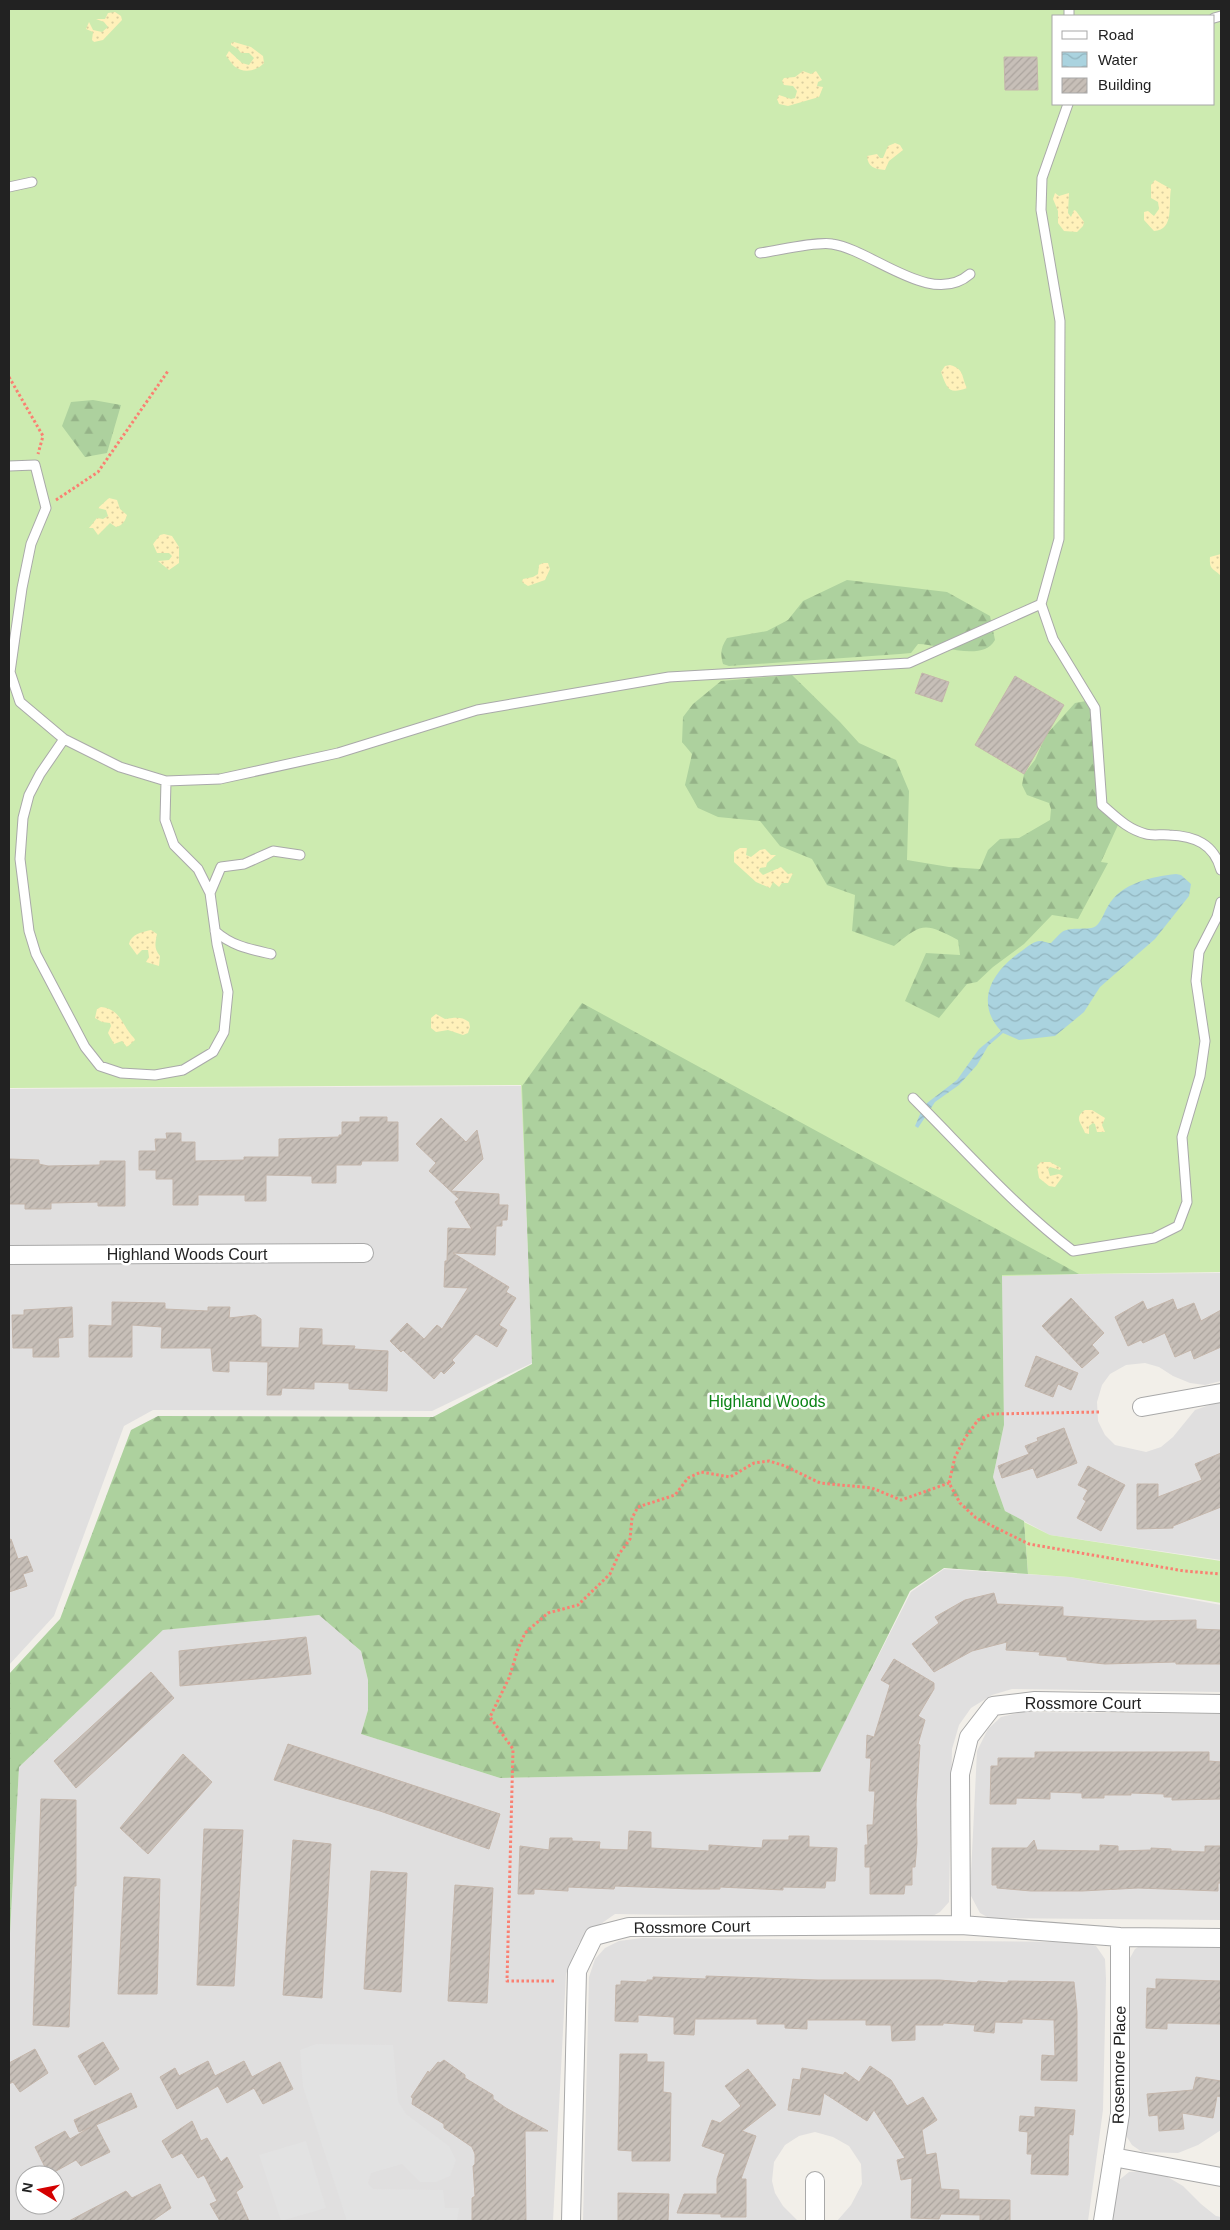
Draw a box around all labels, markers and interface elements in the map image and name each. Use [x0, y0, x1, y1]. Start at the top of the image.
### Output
legend [1052, 15, 1215, 105]
text: Road [1098, 26, 1134, 43]
text: Water [1098, 51, 1137, 68]
text: Building [1098, 76, 1151, 93]
street label: Highland Woods Court [107, 1246, 268, 1263]
park label: Highland Woods [708, 1393, 826, 1410]
street label: Rossmore Court [1025, 1695, 1142, 1712]
street label: Rossmore Court [634, 1917, 751, 1937]
street label: Rosemore Place [1109, 2006, 1129, 2124]
north arrow [15, 2165, 65, 2215]
text: N [18, 2181, 36, 2194]

